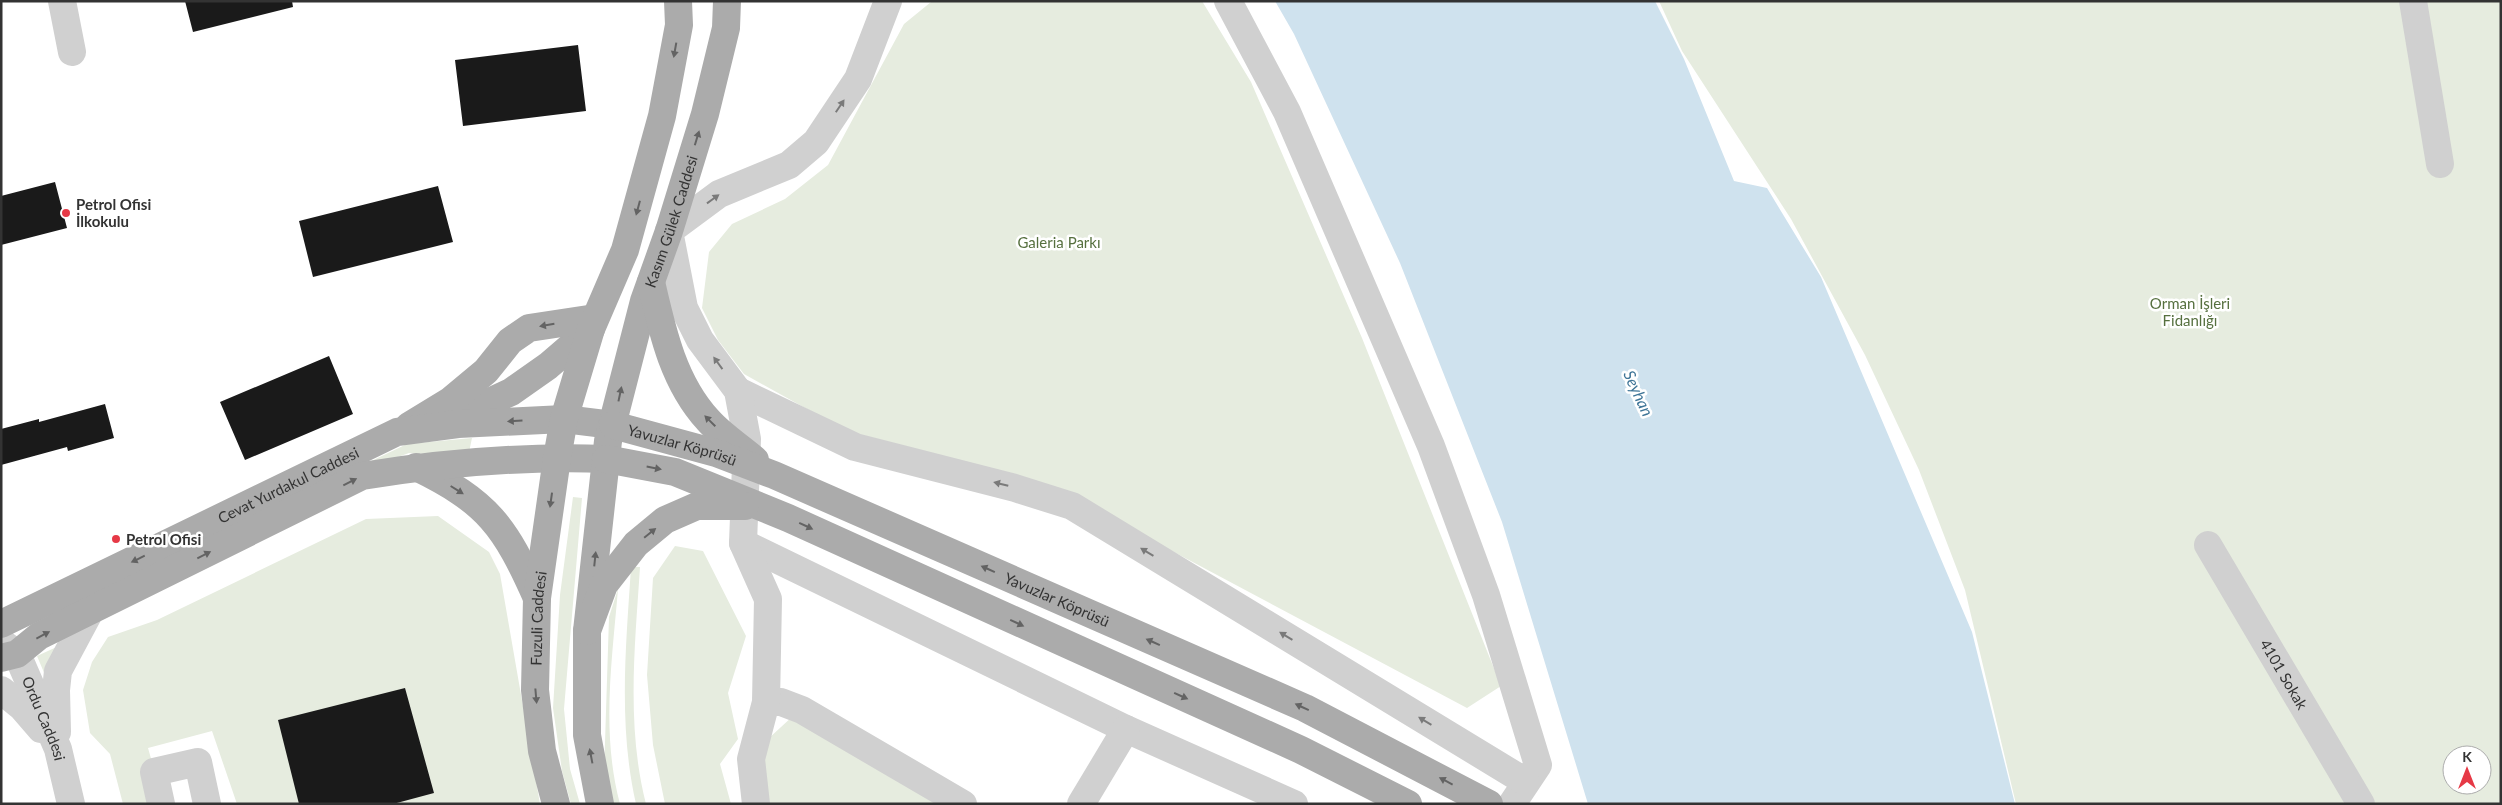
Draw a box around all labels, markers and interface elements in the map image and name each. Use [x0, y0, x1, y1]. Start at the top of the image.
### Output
one-way arrow [670, 42, 678, 58]
one-way arrow [836, 99, 845, 113]
one-way arrow [694, 131, 702, 146]
street label: Kasım Gülek Caddesi [641, 153, 701, 290]
one-way arrow [706, 194, 720, 204]
place label: Petrol Ofisi İlkokulu [76, 195, 151, 230]
one-way arrow [633, 200, 641, 215]
marker: Petrol Ofisi İlkokulu [60, 207, 72, 219]
park label: Galeria Parkı [1017, 233, 1101, 251]
park label: Orman İşleri Fidanlığı [2150, 294, 2230, 329]
one-way arrow [539, 321, 555, 329]
one-way arrow [713, 356, 723, 370]
water label: Seyhan [1620, 367, 1658, 419]
one-way arrow [616, 387, 624, 402]
one-way arrow [704, 415, 716, 427]
one-way arrow [507, 418, 523, 426]
street label: Yavuzlar Köprüsü [626, 420, 740, 469]
street label: Cevat Yurdakul Caddesi [215, 443, 361, 527]
one-way arrow [647, 464, 662, 472]
one-way arrow [342, 478, 357, 486]
one-way arrow [994, 480, 1009, 488]
one-way arrow [451, 485, 464, 494]
one-way arrow [547, 492, 555, 508]
one-way arrow [798, 522, 813, 531]
one-way arrow [643, 527, 656, 538]
place label: Petrol Ofisi [126, 530, 201, 548]
marker: Petrol Ofisi [110, 533, 122, 545]
one-way arrow [1141, 547, 1154, 556]
one-way arrow [197, 551, 212, 559]
one-way arrow [591, 551, 599, 567]
one-way arrow [130, 555, 145, 563]
one-way arrow [981, 565, 995, 573]
street label: Yavuzlar Köprüsü [1002, 568, 1113, 630]
street label: Fuzuli Caddesi [527, 570, 550, 666]
one-way arrow [1010, 619, 1024, 627]
one-way arrow [36, 631, 51, 639]
one-way arrow [1280, 632, 1293, 641]
street label: 4101 Sokak [2257, 636, 2312, 713]
one-way arrow [1146, 637, 1160, 645]
street label: Ordu Caddesi [19, 673, 69, 762]
one-way arrow [532, 688, 540, 704]
one-way arrow [1174, 693, 1188, 701]
one-way arrow [1294, 703, 1309, 711]
one-way arrow [1418, 716, 1431, 725]
north arrow [2442, 745, 2492, 795]
one-way arrow [587, 748, 595, 764]
text: K [2462, 748, 2472, 765]
one-way arrow [1439, 777, 1453, 785]

